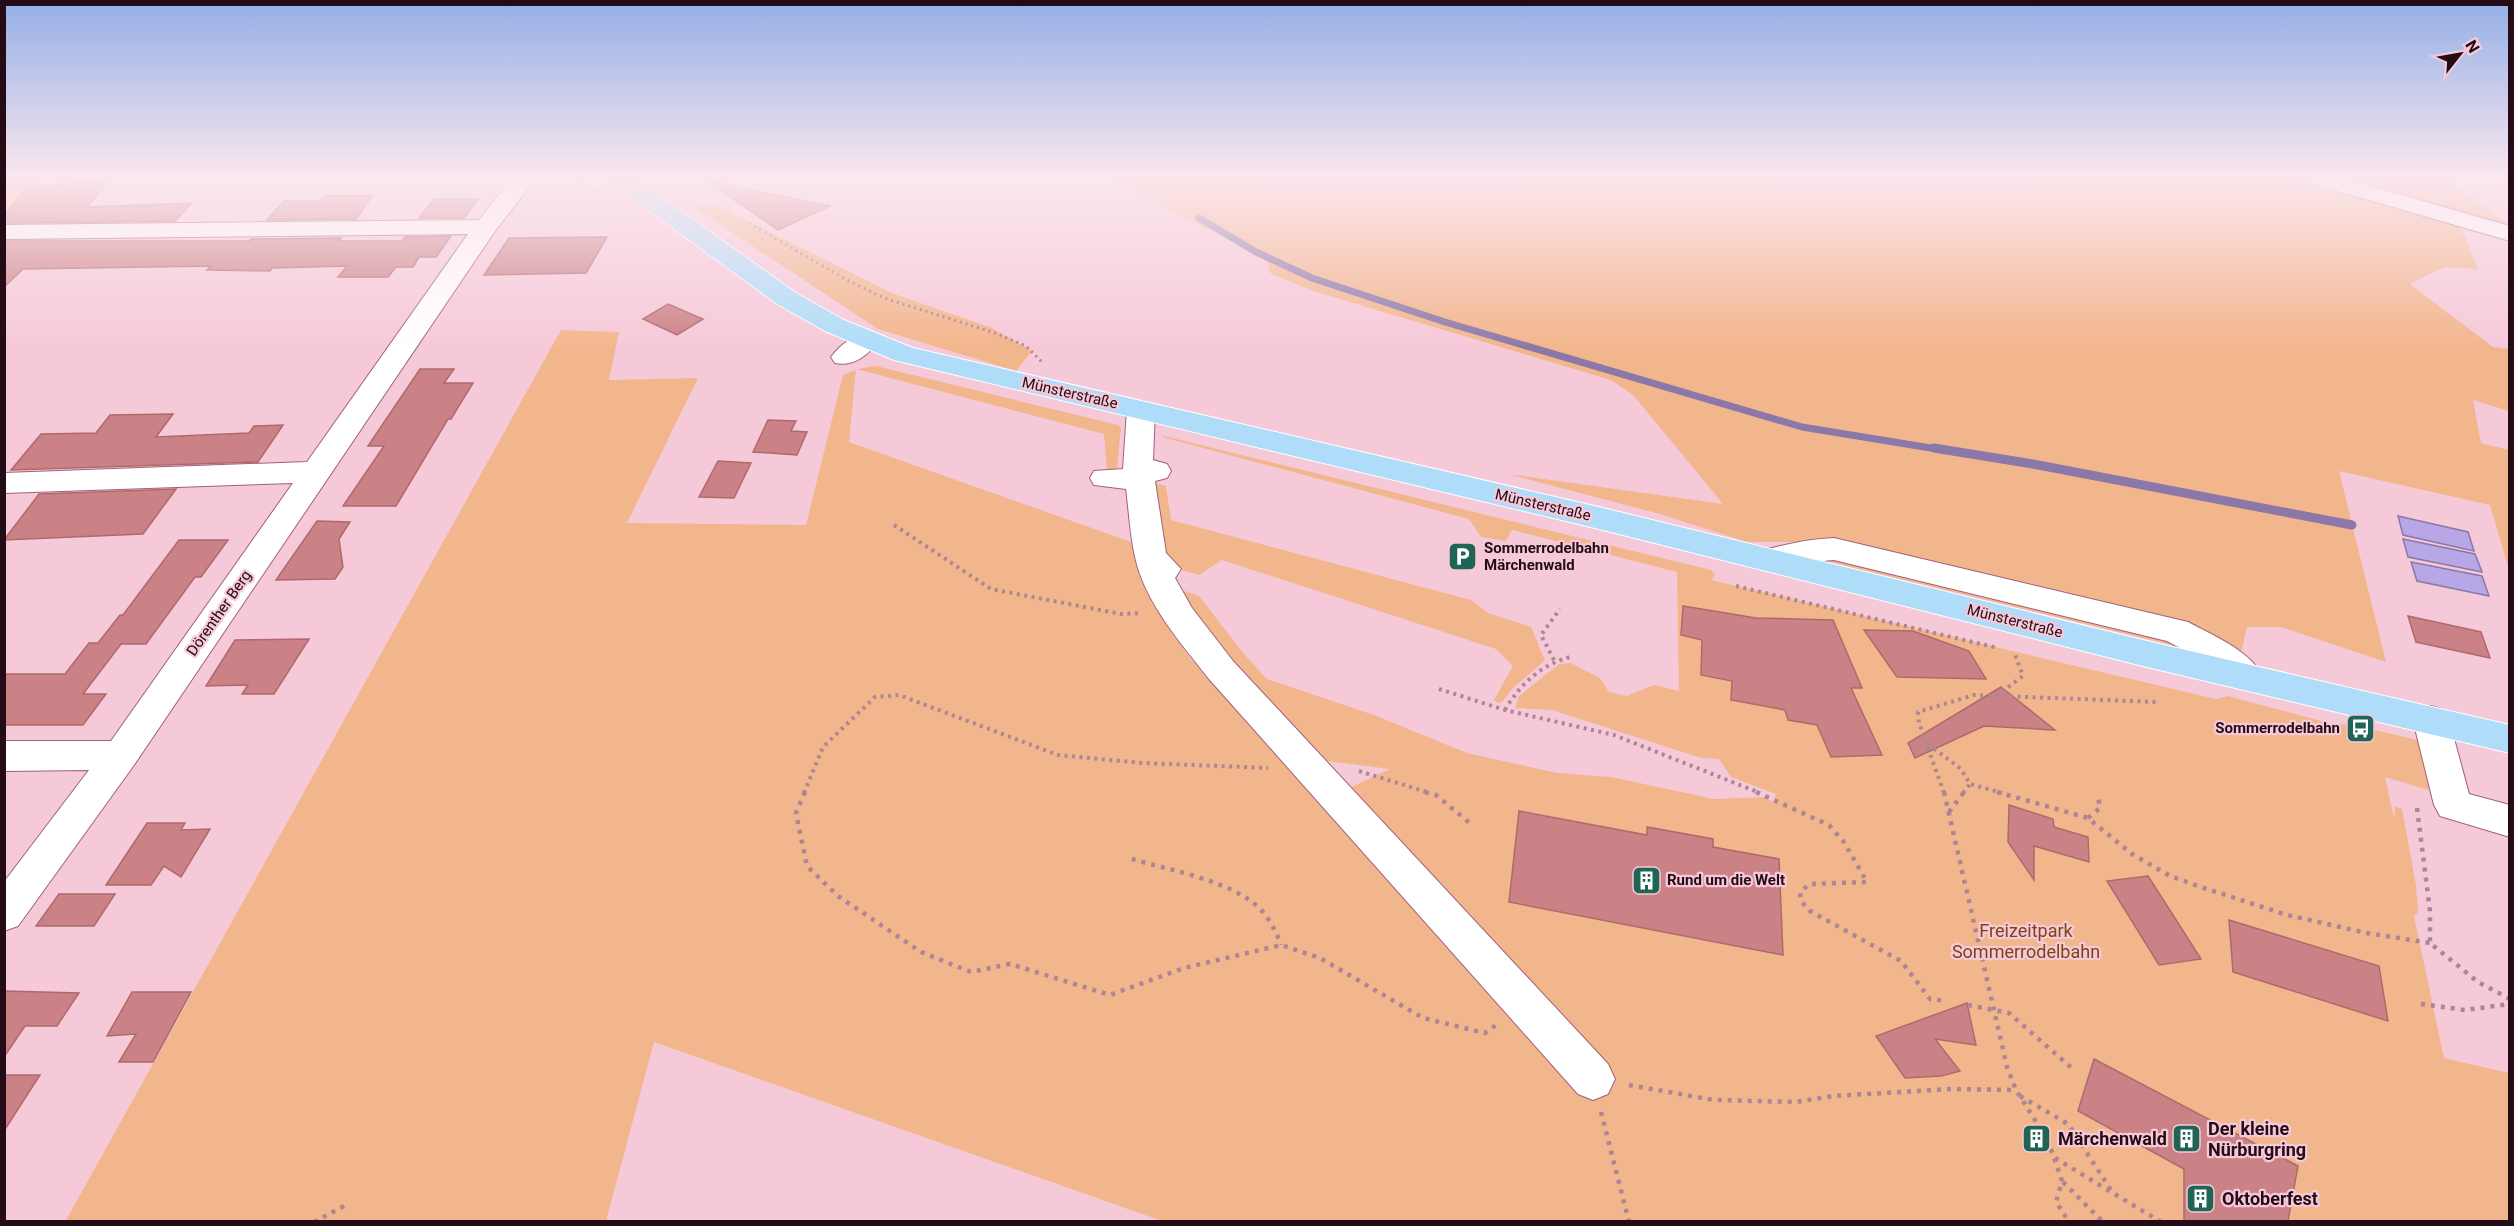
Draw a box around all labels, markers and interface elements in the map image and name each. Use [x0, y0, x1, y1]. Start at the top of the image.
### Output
north arrow [2430, 24, 2490, 84]
text: N [2461, 37, 2483, 56]
street label: Münsterstraße [1020, 373, 1120, 413]
street label: Münsterstraße [1493, 485, 1593, 525]
place label: Sommerrodelbahn Märchenwald [1484, 539, 1609, 574]
parking icon: Sommerrodelbahn Märchenwald [1447, 541, 1479, 573]
street label: Dörenther Berg [183, 567, 255, 659]
street label: Münsterstraße [1965, 600, 2065, 642]
bus stop icon: Sommerrodelbahn [2345, 712, 2377, 744]
place label: Sommerrodelbahn [2215, 719, 2340, 737]
building icon: Rund um die Welt [1630, 864, 1662, 896]
place label: Rund um die Welt [1667, 871, 1785, 889]
park label: Freizeitpark Sommerrodelbahn [1952, 920, 2100, 962]
place label: Der kleine Nürburgring [2208, 1118, 2306, 1160]
building icon: Märchenwald [2021, 1123, 2053, 1155]
building icon: Der kleine Nürburgring [2171, 1123, 2203, 1155]
place label: Märchenwald [2058, 1128, 2167, 1149]
building icon: Oktoberfest [2185, 1183, 2217, 1215]
place label: Oktoberfest [2222, 1188, 2318, 1209]

